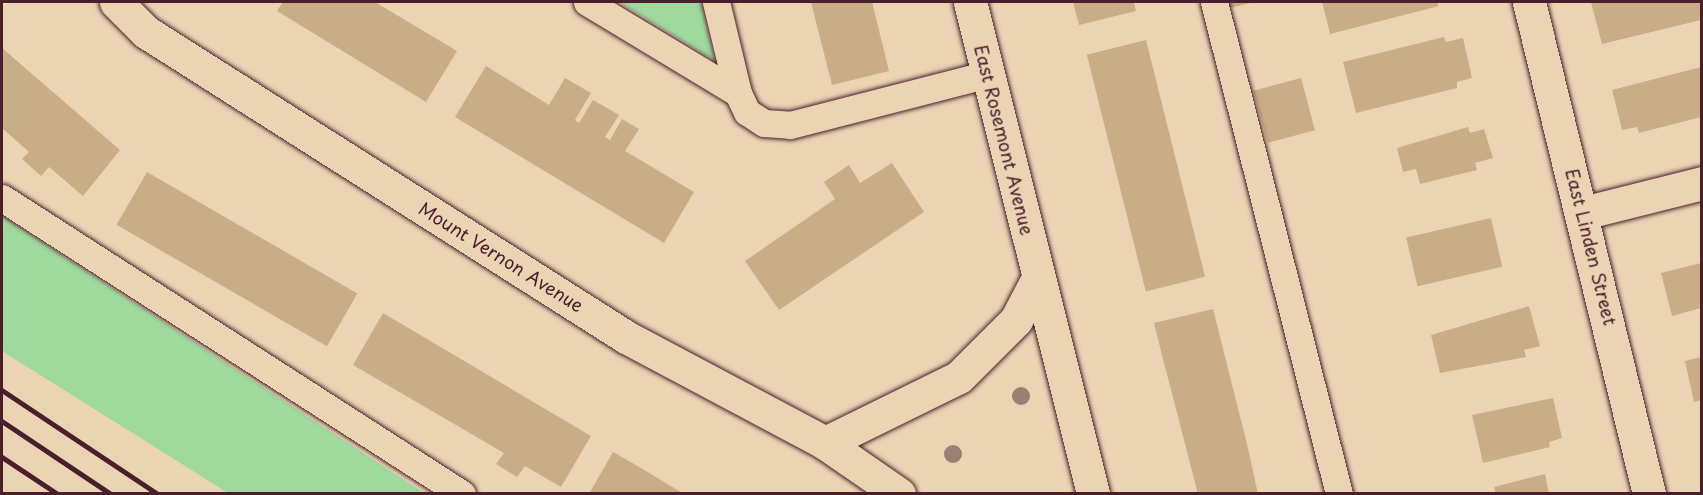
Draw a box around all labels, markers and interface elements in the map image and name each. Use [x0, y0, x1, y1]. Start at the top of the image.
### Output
street label: East Rosemont Avenue [970, 43, 1038, 237]
street label: East Linden Street [1561, 167, 1621, 327]
street label: Mount Vernon Avenue [415, 198, 587, 316]

